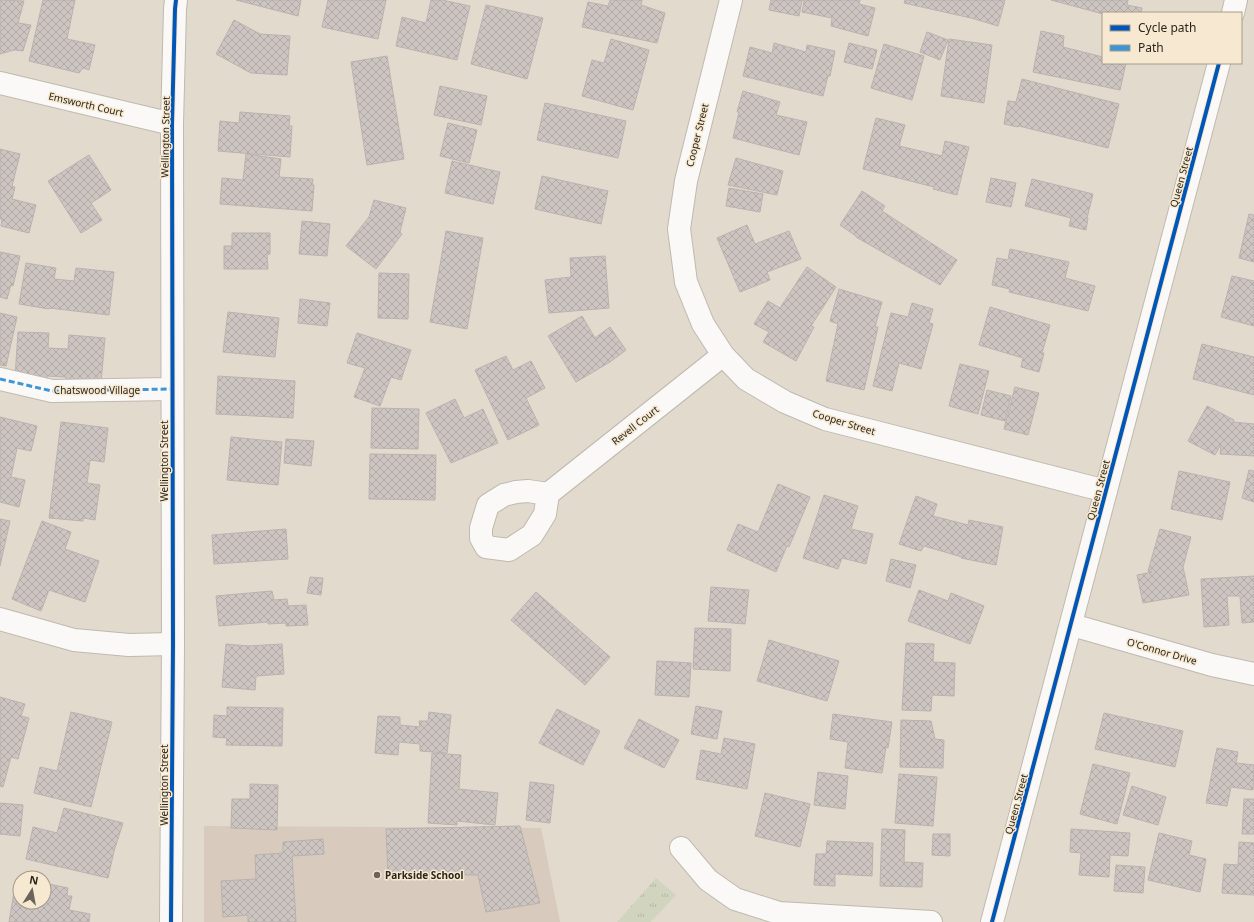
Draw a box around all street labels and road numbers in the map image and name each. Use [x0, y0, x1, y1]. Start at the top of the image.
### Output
street label: Emsworth Court [47, 89, 125, 120]
street label: Wellington Street [157, 96, 173, 178]
street label: Cooper Street [682, 101, 712, 168]
street label: Queen Street [1166, 145, 1196, 209]
street label: Chatswood Village [54, 383, 141, 397]
street label: Revell Court [608, 402, 662, 448]
street label: Cooper Street [811, 406, 877, 438]
street label: Wellington Street [157, 420, 171, 502]
street label: Queen Street [1083, 458, 1113, 522]
street label: O'Connor Drive [1125, 634, 1199, 668]
street label: Wellington Street [157, 744, 171, 826]
street label: Queen Street [1001, 772, 1031, 836]

